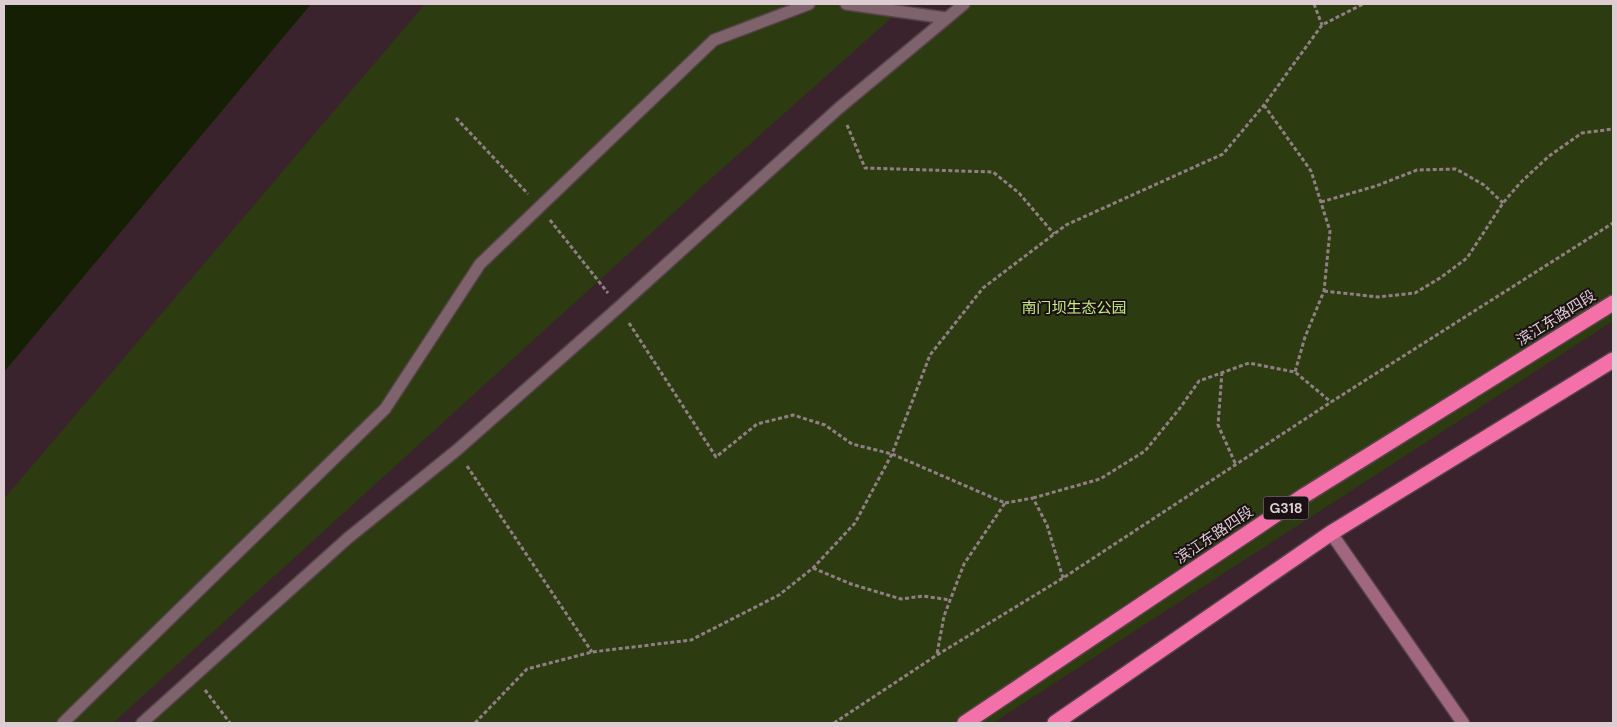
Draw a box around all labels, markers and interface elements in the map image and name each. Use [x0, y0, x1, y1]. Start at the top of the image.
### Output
street label: 滨江东路四段 [1513, 286, 1599, 350]
park label: 南门坝生态公园 [1021, 298, 1127, 318]
road number: G318 [1264, 496, 1308, 520]
street label: 滨江东路四段 [1171, 502, 1257, 568]

